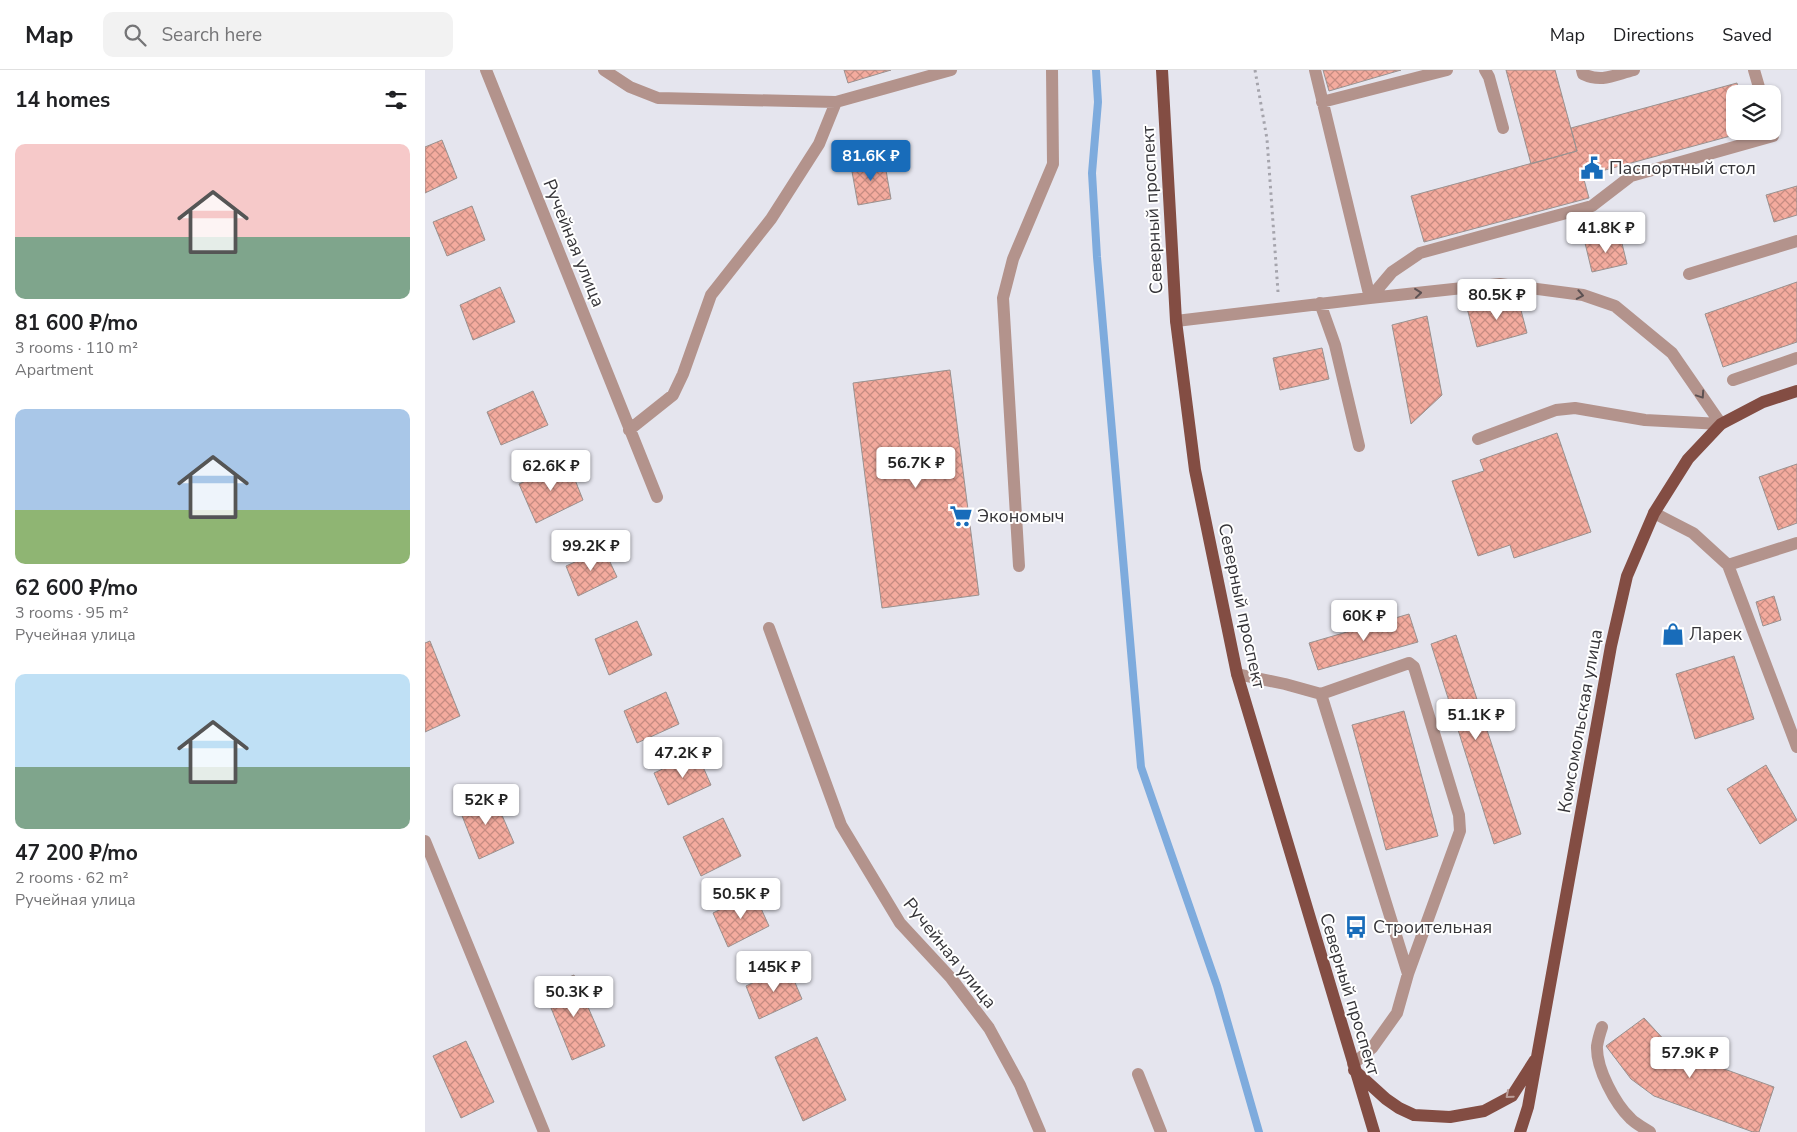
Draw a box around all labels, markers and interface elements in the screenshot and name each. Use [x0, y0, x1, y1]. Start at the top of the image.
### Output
search box [103, 12, 453, 57]
text: Map [25, 19, 73, 51]
icon: search [121, 21, 149, 49]
text: Search here [161, 22, 262, 48]
text: Map [1550, 23, 1585, 47]
text: Directions [1613, 23, 1694, 47]
text: Saved [1722, 23, 1772, 47]
map controls [1726, 85, 1781, 140]
button: layers [1726, 85, 1781, 140]
text: 14 homes [15, 86, 110, 114]
icon: filters [382, 86, 410, 114]
street label: Северный проспект [1136, 125, 1168, 295]
pin: 81.6K ₽ [825, 140, 917, 182]
text: 81.6K ₽ [842, 145, 900, 167]
public building icon: Паспортный стол [1579, 155, 1605, 181]
place label: Паспортный стол [1609, 156, 1756, 180]
street label: Ручейная улица [537, 176, 611, 310]
icon: home [168, 177, 258, 267]
pin: 41.8K ₽ [1560, 212, 1652, 254]
text: 41.8K ₽ [1577, 217, 1635, 239]
pin: 80.5K ₽ [1451, 278, 1543, 321]
text: 80.5K ₽ [1468, 284, 1526, 306]
one-way arrow [1415, 288, 1423, 299]
one-way arrow [1575, 289, 1584, 300]
text: 81 600 ₽/mo [15, 309, 138, 337]
text: 3 rooms · 110 m² [15, 337, 138, 359]
text: Apartment [15, 359, 93, 381]
one-way arrow [1695, 390, 1704, 399]
icon: home [168, 442, 258, 532]
pin: 56.7K ₽ [870, 446, 962, 489]
pin: 62.6K ₽ [505, 450, 597, 492]
text: 56.7K ₽ [887, 452, 945, 474]
text: 62.6K ₽ [522, 455, 580, 477]
supermarket icon: Экономыч [948, 503, 974, 529]
place label: Экономыч [977, 504, 1064, 528]
street label: Северный проспект [1213, 521, 1271, 691]
pin: 99.2K ₽ [545, 530, 637, 572]
text: 99.2K ₽ [562, 535, 620, 557]
text: 62 600 ₽/mo [15, 574, 138, 602]
pin: 60K ₽ [1329, 600, 1399, 642]
text: 3 rooms · 95 m² [15, 602, 128, 624]
text: 60K ₽ [1342, 605, 1386, 627]
shop icon: Ларек [1660, 621, 1686, 647]
place label: Ларек [1689, 622, 1742, 646]
text: Ручейная улица [15, 624, 136, 646]
street label: Комсомольская улица [1552, 627, 1608, 815]
pin: 51.1K ₽ [1430, 698, 1522, 741]
text: 51.1K ₽ [1447, 704, 1505, 726]
icon: home [168, 707, 258, 797]
pin: 47.2K ₽ [637, 736, 729, 779]
text: 47.2K ₽ [654, 742, 712, 764]
pin: 52K ₽ [451, 784, 521, 826]
text: 52K ₽ [464, 789, 508, 811]
text: 47 200 ₽/mo [15, 839, 138, 867]
text: 2 rooms · 62 m² [15, 867, 128, 889]
pin: 50.5K ₽ [695, 878, 787, 920]
text: 50.5K ₽ [712, 883, 770, 905]
text: Ручейная улица [15, 889, 136, 911]
street label: Ручейная улица [898, 893, 1002, 1013]
street label: Северный проспект [1314, 910, 1386, 1078]
bus stop icon: Строительная [1343, 914, 1369, 940]
place label: Строительная [1373, 915, 1492, 939]
pin: 145K ₽ [733, 950, 815, 993]
text: 145K ₽ [747, 956, 801, 978]
pin: 50.3K ₽ [528, 976, 620, 1018]
text: 50.3K ₽ [545, 981, 603, 1003]
pin: 57.9K ₽ [1644, 1036, 1736, 1079]
text: 57.9K ₽ [1661, 1042, 1719, 1064]
one-way arrow [1506, 1089, 1515, 1098]

